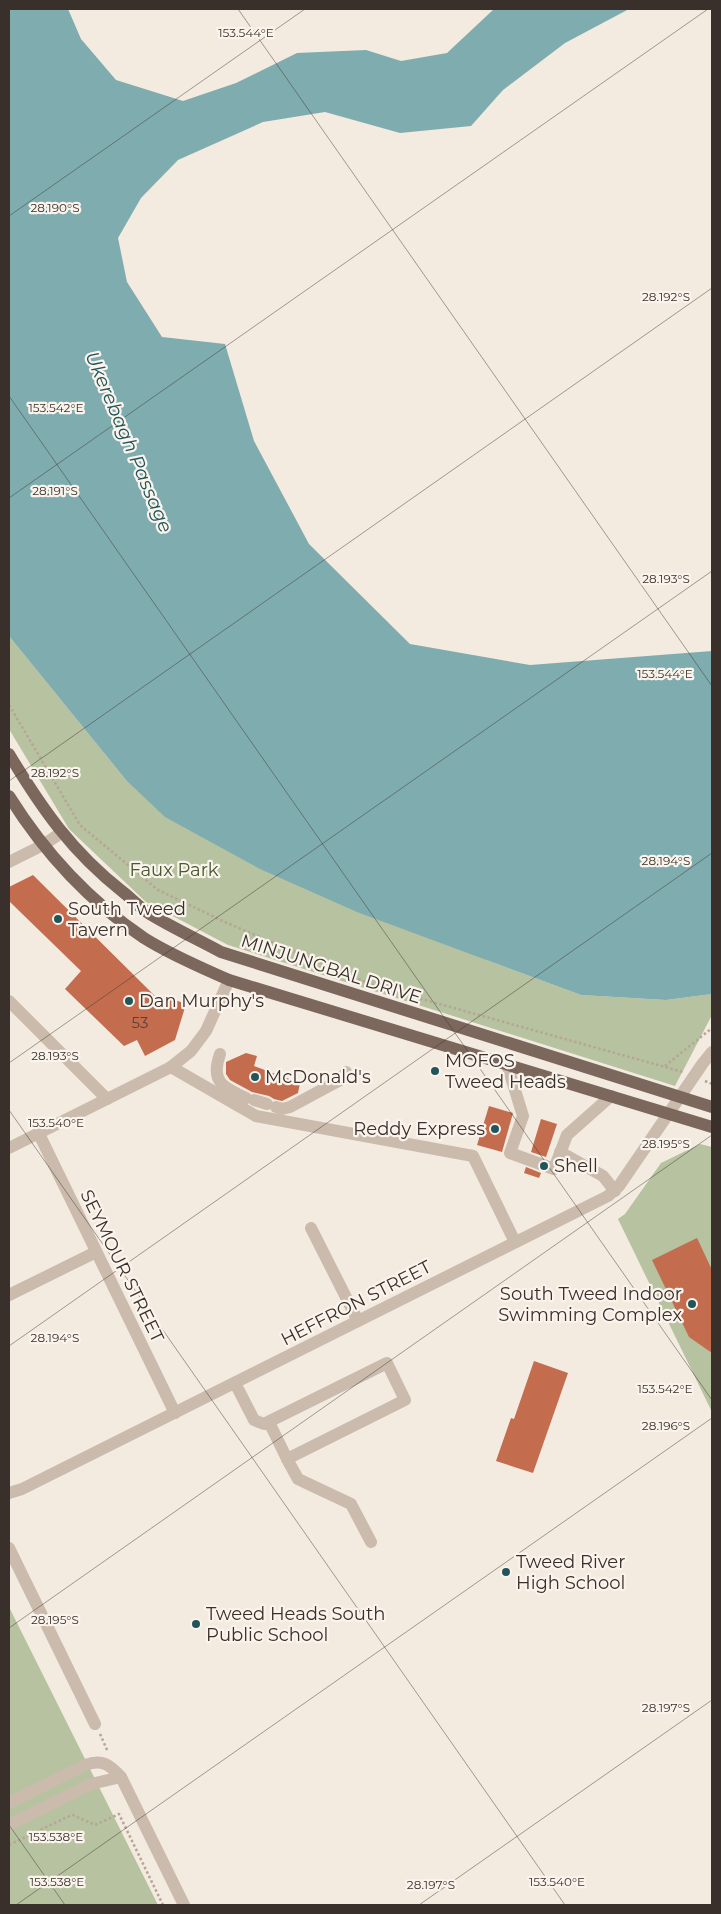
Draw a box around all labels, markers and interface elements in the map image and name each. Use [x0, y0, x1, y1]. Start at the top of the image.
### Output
text: 153.544°E [218, 25, 274, 40]
text: 28.190°S [30, 200, 80, 215]
text: 28.192°S [642, 289, 690, 304]
water label: Ukerebagh Passage [80, 348, 178, 536]
text: 153.542°E [29, 400, 83, 415]
text: 28.191°S [32, 483, 78, 498]
text: 28.193°S [642, 571, 690, 586]
text: 153.544°E [637, 666, 693, 681]
text: 28.192°S [31, 765, 79, 780]
text: 28.194°S [642, 853, 690, 868]
park label: Faux Park [129, 859, 219, 881]
place label: South Tweed Tavern [68, 898, 186, 941]
marker: South Tweed Tavern [52, 913, 64, 925]
street label: MINJUNGBAL DRIVE [238, 929, 424, 1009]
place label: Dan Murphy's [139, 990, 264, 1012]
marker: Dan Murphy's [123, 995, 135, 1007]
house number: 53 [132, 1013, 148, 1032]
text: 28.193°S [31, 1048, 79, 1063]
place label: MOFOS Tweed Heads [445, 1050, 566, 1093]
marker: MOFOS Tweed Heads [429, 1065, 441, 1077]
place label: McDonald's [265, 1066, 371, 1088]
marker: McDonald's [249, 1071, 261, 1083]
text: 153.540°E [28, 1115, 84, 1130]
place label: Reddy Express [353, 1118, 485, 1140]
marker: Reddy Express [489, 1123, 501, 1135]
text: 28.195°S [642, 1136, 690, 1151]
place label: Shell [554, 1155, 598, 1177]
marker: Shell [538, 1160, 550, 1172]
street label: SEYMOUR STREET [75, 1186, 169, 1346]
street label: HEFFRON STREET [277, 1255, 435, 1350]
place label: South Tweed Indoor Swimming Complex [498, 1283, 682, 1326]
marker: South Tweed Indoor Swimming Complex [686, 1298, 698, 1310]
text: 28.194°S [31, 1330, 79, 1345]
text: 153.542°E [638, 1381, 692, 1396]
text: 28.196°S [642, 1418, 690, 1433]
place label: Tweed River High School [516, 1551, 625, 1594]
marker: Tweed River High School [500, 1566, 512, 1578]
place label: Tweed Heads South Public School [206, 1603, 385, 1646]
text: 28.195°S [31, 1612, 79, 1627]
marker: Tweed Heads South Public School [190, 1618, 202, 1630]
text: 28.197°S [642, 1700, 690, 1715]
text: 153.538°E [29, 1829, 83, 1844]
text: 153.538°E [30, 1874, 84, 1889]
text: 153.540°E [529, 1874, 585, 1889]
text: 28.197°S [407, 1877, 455, 1892]

